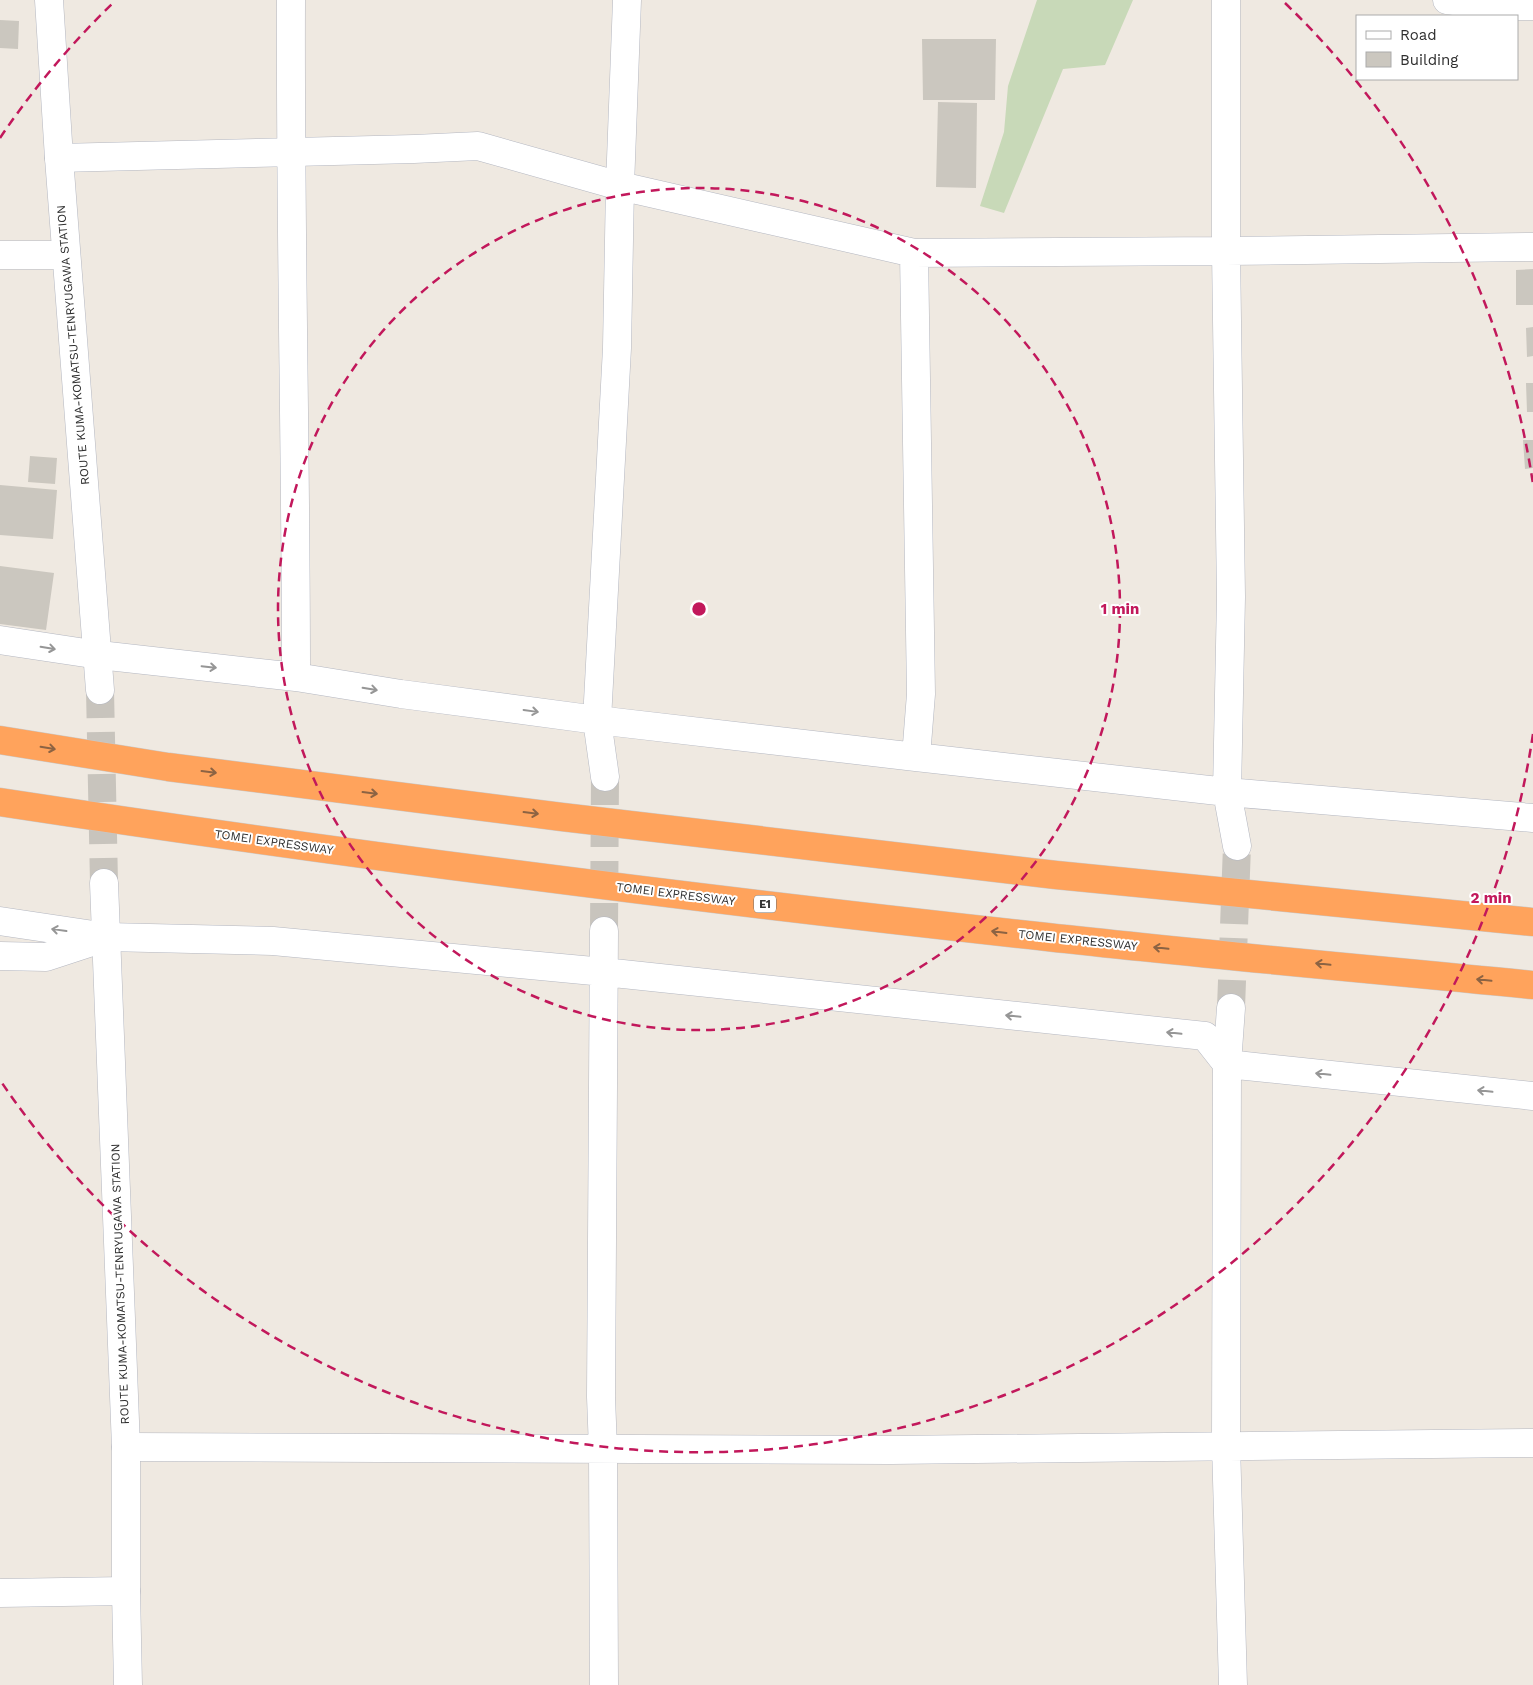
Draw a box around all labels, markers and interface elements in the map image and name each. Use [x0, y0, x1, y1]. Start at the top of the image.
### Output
legend [1356, 15, 1518, 80]
text: Road [1400, 26, 1437, 44]
text: Building [1400, 51, 1458, 69]
street label: ROUTE KUMA-KOMATSU-TENRYUGAWA STATION [54, 204, 92, 486]
centre of rings [690, 600, 708, 618]
text: 1 min [1101, 600, 1139, 618]
one-way arrow [40, 643, 56, 653]
one-way arrow [201, 662, 217, 672]
one-way arrow [362, 684, 378, 694]
one-way arrow [523, 706, 539, 716]
one-way arrow [40, 743, 56, 753]
one-way arrow [201, 767, 217, 777]
one-way arrow [362, 788, 378, 798]
one-way arrow [523, 809, 539, 819]
street label: TOMEI EXPRESSWAY [214, 827, 334, 857]
street label: TOMEI EXPRESSWAY [616, 880, 736, 908]
text: 2 min [1470, 889, 1512, 907]
road number: E1 [754, 896, 776, 912]
one-way arrow [51, 924, 67, 934]
one-way arrow [992, 927, 1008, 937]
street label: TOMEI EXPRESSWAY [1018, 927, 1138, 953]
one-way arrow [1153, 944, 1169, 953]
one-way arrow [1315, 960, 1331, 969]
one-way arrow [1477, 976, 1493, 985]
one-way arrow [1005, 1011, 1021, 1021]
one-way arrow [1167, 1028, 1183, 1038]
one-way arrow [1315, 1069, 1331, 1079]
one-way arrow [1477, 1086, 1493, 1096]
street label: ROUTE KUMA-KOMATSU-TENRYUGAWA STATION [108, 1143, 132, 1425]

